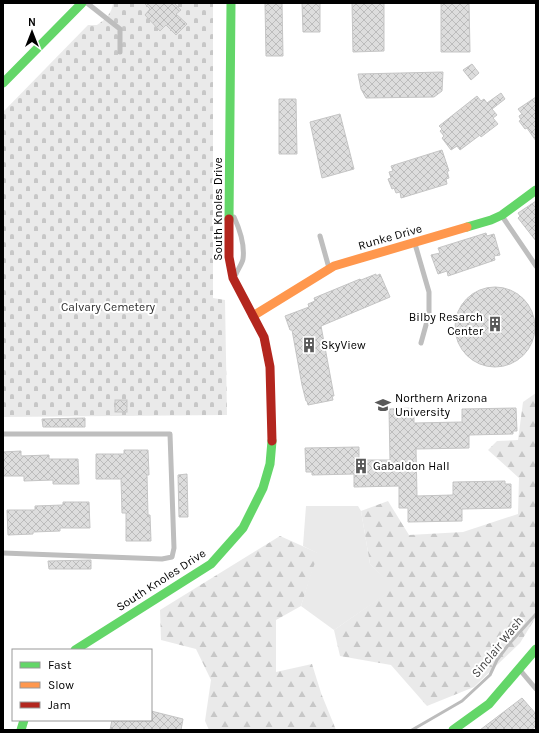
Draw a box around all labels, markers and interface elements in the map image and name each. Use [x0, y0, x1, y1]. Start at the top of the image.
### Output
north arrow [12, 12, 52, 52]
text: N [28, 16, 36, 29]
street label: South Knoles Drive [211, 157, 225, 261]
street label: Runke Drive [357, 221, 423, 253]
park label: Calvary Cemetery [61, 300, 156, 314]
place label: Bilby Resarch Center [409, 310, 484, 338]
building icon: Bilby Resarch Center [486, 315, 504, 333]
building icon: SkyView [300, 336, 318, 354]
place label: SkyView [321, 338, 366, 352]
place label: Northern Arizona University [395, 391, 487, 419]
school or university icon: Northern Arizona University [374, 396, 392, 414]
building icon: Gabaldon Hall [352, 457, 370, 475]
place label: Gabaldon Hall [373, 459, 450, 473]
street label: South Knoles Drive [114, 546, 208, 614]
water label: Sinclair Wash [468, 614, 526, 680]
legend [12, 649, 152, 721]
text: Fast [48, 658, 72, 672]
text: Slow [48, 678, 74, 692]
text: Jam [48, 698, 71, 712]

